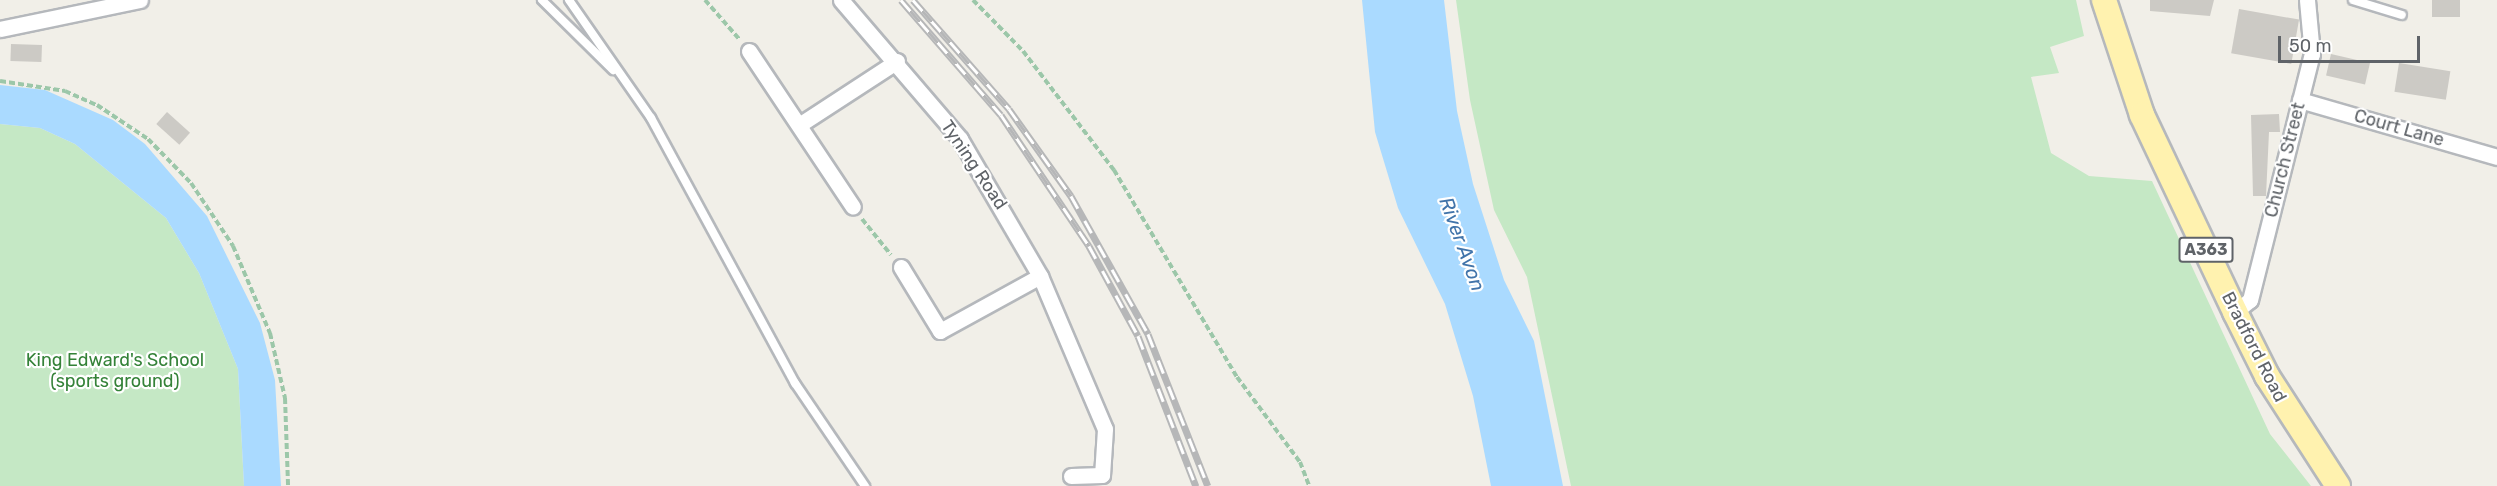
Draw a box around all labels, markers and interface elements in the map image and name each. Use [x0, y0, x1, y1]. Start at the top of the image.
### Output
scale bar [2281, 24, 2424, 62]
text: 50 m [2289, 35, 2332, 57]
street label: Church Street [2260, 100, 2310, 220]
street label: Court Lane [2352, 105, 2446, 151]
street label: Tyning Road [936, 116, 1012, 214]
water label: River Avon [1434, 193, 1490, 295]
road number: A363 [2178, 237, 2234, 263]
street label: Bradford Road [2217, 288, 2291, 406]
park label: King Edward's School (sports ground) [26, 350, 204, 392]

